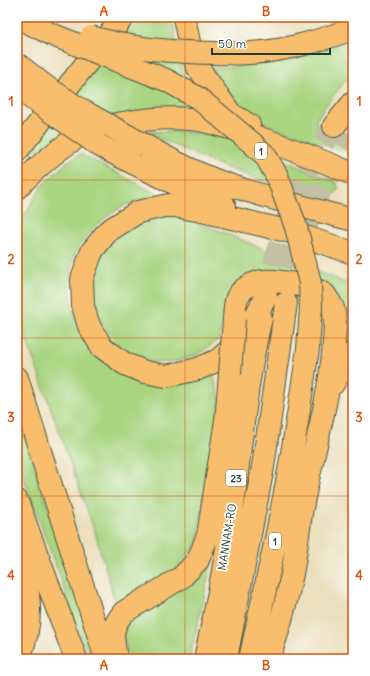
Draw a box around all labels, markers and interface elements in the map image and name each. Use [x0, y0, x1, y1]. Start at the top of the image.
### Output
text: A [100, 3, 109, 20]
text: B [262, 3, 271, 20]
scale bar [212, 30, 330, 56]
text: 50 m [218, 36, 247, 51]
text: 1 [8, 93, 14, 110]
text: 1 [356, 93, 362, 110]
road number: 1 [255, 143, 267, 159]
text: 2 [7, 251, 15, 268]
text: 2 [355, 251, 363, 268]
text: 3 [7, 409, 15, 426]
text: 3 [355, 409, 363, 426]
road number: 23 [226, 470, 246, 486]
street label: MANNAM-RO [215, 503, 239, 571]
road number: 1 [269, 533, 281, 549]
text: 4 [7, 567, 15, 584]
text: 4 [355, 567, 363, 584]
text: A [100, 657, 109, 674]
text: B [262, 657, 271, 674]

